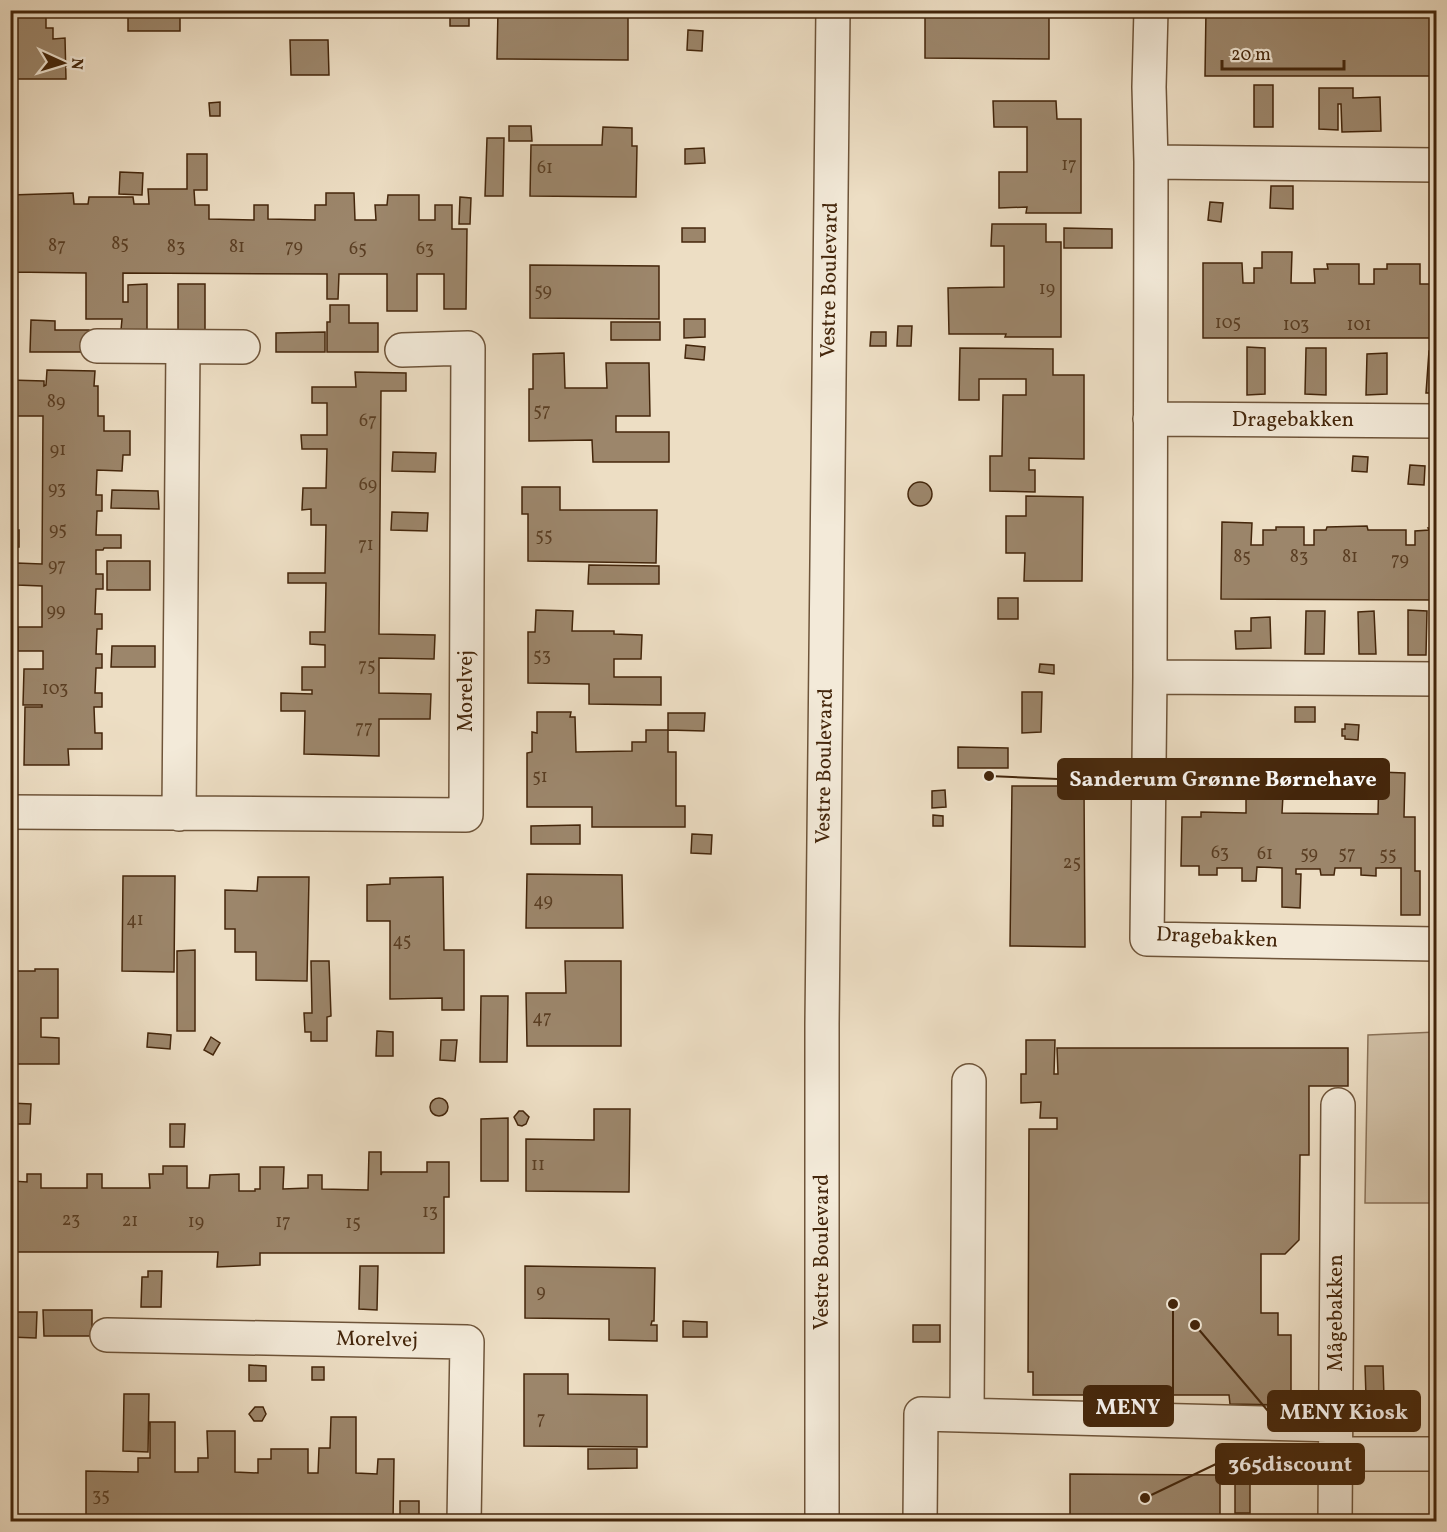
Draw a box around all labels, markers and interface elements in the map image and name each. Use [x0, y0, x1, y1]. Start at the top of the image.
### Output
north arrow [33, 33, 93, 93]
scale bar [1222, 33, 1344, 71]
text: 20 m [1231, 43, 1271, 68]
text: N [65, 57, 87, 71]
house number: 17 [1061, 153, 1077, 178]
house number: 61 [537, 156, 553, 181]
street label: Vestre Boulevard [814, 202, 846, 358]
house number: 85 [111, 232, 129, 257]
house number: 87 [48, 234, 66, 259]
house number: 83 [167, 235, 185, 260]
house number: 81 [229, 235, 245, 260]
house number: 79 [285, 235, 303, 260]
house number: 65 [349, 237, 367, 262]
house number: 63 [416, 237, 434, 262]
house number: 19 [1039, 277, 1055, 302]
house number: 59 [534, 279, 552, 304]
house number: 105 [1215, 311, 1241, 336]
house number: 103 [1283, 313, 1309, 338]
house number: 101 [1347, 313, 1371, 338]
house number: 89 [47, 390, 65, 415]
house number: 57 [533, 399, 551, 424]
street label: Dragebakken [1232, 406, 1354, 435]
house number: 67 [359, 409, 377, 434]
house number: 91 [50, 438, 66, 463]
house number: 69 [359, 473, 377, 498]
house number: 93 [48, 477, 66, 502]
house number: 95 [49, 518, 67, 543]
house number: 55 [535, 524, 553, 549]
house number: 71 [358, 533, 374, 558]
house number: 85 [1233, 545, 1251, 570]
house number: 83 [1290, 545, 1308, 570]
house number: 81 [1342, 545, 1358, 570]
house number: 79 [1391, 548, 1409, 573]
house number: 97 [48, 554, 66, 579]
house number: 99 [47, 599, 65, 624]
house number: 53 [533, 644, 551, 669]
street label: Morelvej [452, 650, 481, 732]
house number: 75 [358, 654, 376, 679]
house number: 103 [42, 677, 68, 702]
street label: Vestre Boulevard [809, 688, 841, 844]
house number: 77 [355, 716, 373, 741]
callout: Sanderum Grønne Børnehave [1058, 759, 1389, 799]
house number: 51 [532, 765, 548, 790]
text: Sanderum Grønne Børnehave [1069, 765, 1377, 796]
house number: 63 [1211, 841, 1229, 866]
house number: 61 [1257, 842, 1273, 867]
house number: 59 [1300, 842, 1318, 867]
house number: 57 [1338, 842, 1356, 867]
house number: 55 [1379, 843, 1397, 868]
house number: 25 [1063, 851, 1081, 876]
house number: 49 [533, 889, 553, 914]
house number: 41 [126, 908, 144, 933]
street label: Dragebakken [1155, 920, 1279, 956]
house number: 45 [393, 929, 411, 954]
house number: 47 [532, 1006, 552, 1031]
house number: 11 [531, 1153, 545, 1178]
street label: Vestre Boulevard [808, 1174, 837, 1330]
house number: 13 [422, 1200, 438, 1225]
house number: 23 [62, 1208, 80, 1233]
house number: 21 [122, 1209, 138, 1234]
house number: 19 [188, 1210, 204, 1235]
house number: 17 [275, 1210, 291, 1235]
house number: 15 [345, 1211, 361, 1236]
street label: Mågebakken [1322, 1254, 1351, 1372]
house number: 9 [536, 1280, 546, 1305]
street label: Morelvej [336, 1325, 418, 1355]
callout: MENY [1084, 1386, 1173, 1426]
callout: MENY Kiosk [1268, 1391, 1420, 1431]
text: MENY [1096, 1393, 1161, 1424]
text: MENY Kiosk [1280, 1398, 1408, 1429]
house number: 7 [537, 1407, 545, 1432]
callout: 365discount [1216, 1444, 1364, 1484]
text: 365discount [1228, 1450, 1352, 1481]
house number: 35 [92, 1484, 110, 1509]

